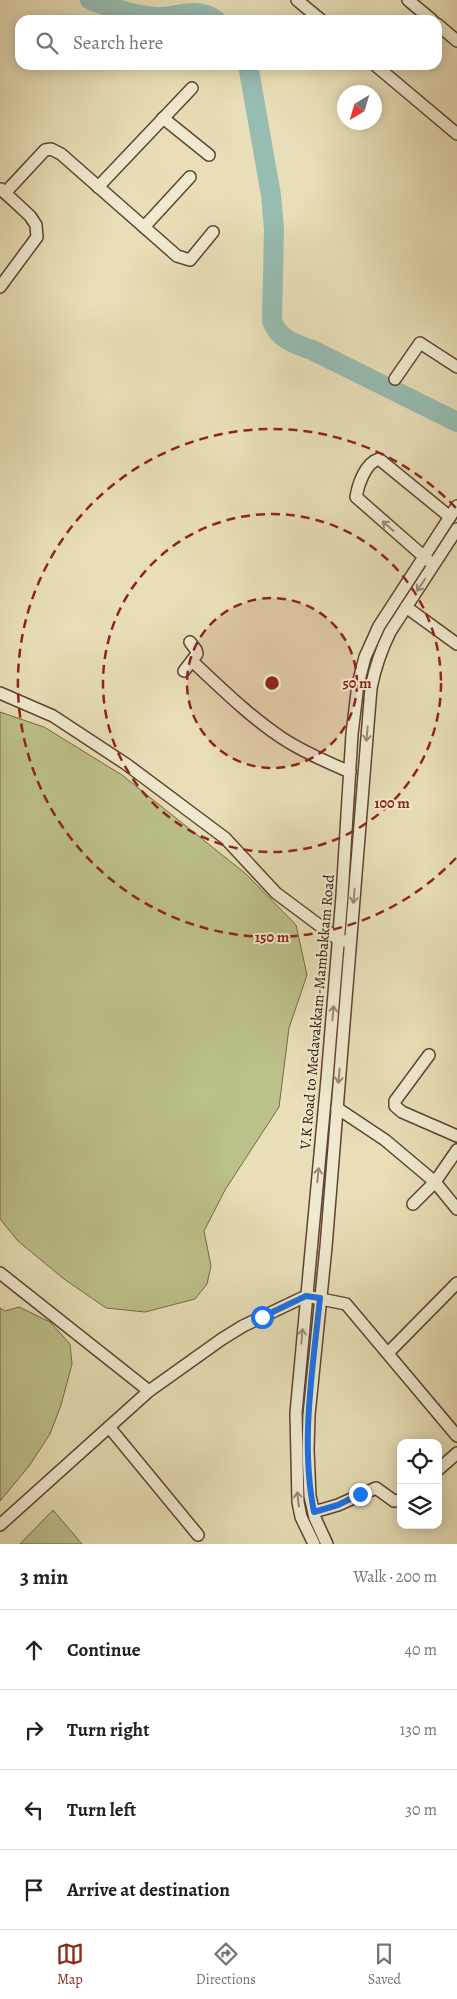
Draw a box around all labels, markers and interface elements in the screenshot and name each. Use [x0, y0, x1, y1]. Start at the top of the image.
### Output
search box [15, 15, 442, 70]
icon: search [33, 29, 61, 57]
text: Search here [73, 30, 163, 56]
north arrow [337, 85, 382, 130]
one-way arrow [381, 520, 394, 531]
one-way arrow [416, 577, 426, 591]
text: 50 m [342, 673, 372, 693]
centre of rings [263, 674, 281, 692]
one-way arrow [362, 726, 371, 742]
text: 100 m [374, 793, 410, 813]
street label: V.K Road to Medavakkam-Mambakkam Road [295, 873, 339, 1151]
one-way arrow [350, 888, 359, 904]
text: 150 m [255, 927, 290, 947]
one-way arrow [328, 1005, 337, 1021]
one-way arrow [334, 1068, 344, 1084]
one-way arrow [313, 1167, 323, 1183]
route start [251, 1306, 274, 1329]
one-way arrow [298, 1329, 307, 1345]
map controls [397, 1439, 442, 1529]
button: locate [397, 1439, 442, 1484]
route end [349, 1483, 372, 1506]
button: layers [397, 1484, 442, 1529]
one-way arrow [293, 1491, 303, 1507]
text: 3 min [20, 1563, 68, 1591]
text: Walk · 200 m [353, 1566, 437, 1588]
icon: ahead [20, 1636, 48, 1664]
text: Continue [67, 1637, 141, 1663]
text: 40 m [405, 1639, 437, 1661]
icon: right [20, 1716, 48, 1744]
text: Turn right [67, 1717, 149, 1743]
text: 130 m [400, 1719, 437, 1741]
icon: left [20, 1796, 48, 1824]
text: Turn left [67, 1797, 136, 1823]
text: 30 m [405, 1799, 437, 1821]
icon: arrive [20, 1876, 48, 1904]
text: Arrive at destination [67, 1877, 230, 1903]
tab: Map [56, 1940, 84, 1989]
tab: Directions [196, 1940, 256, 1989]
tab: Saved [368, 1940, 401, 1989]

